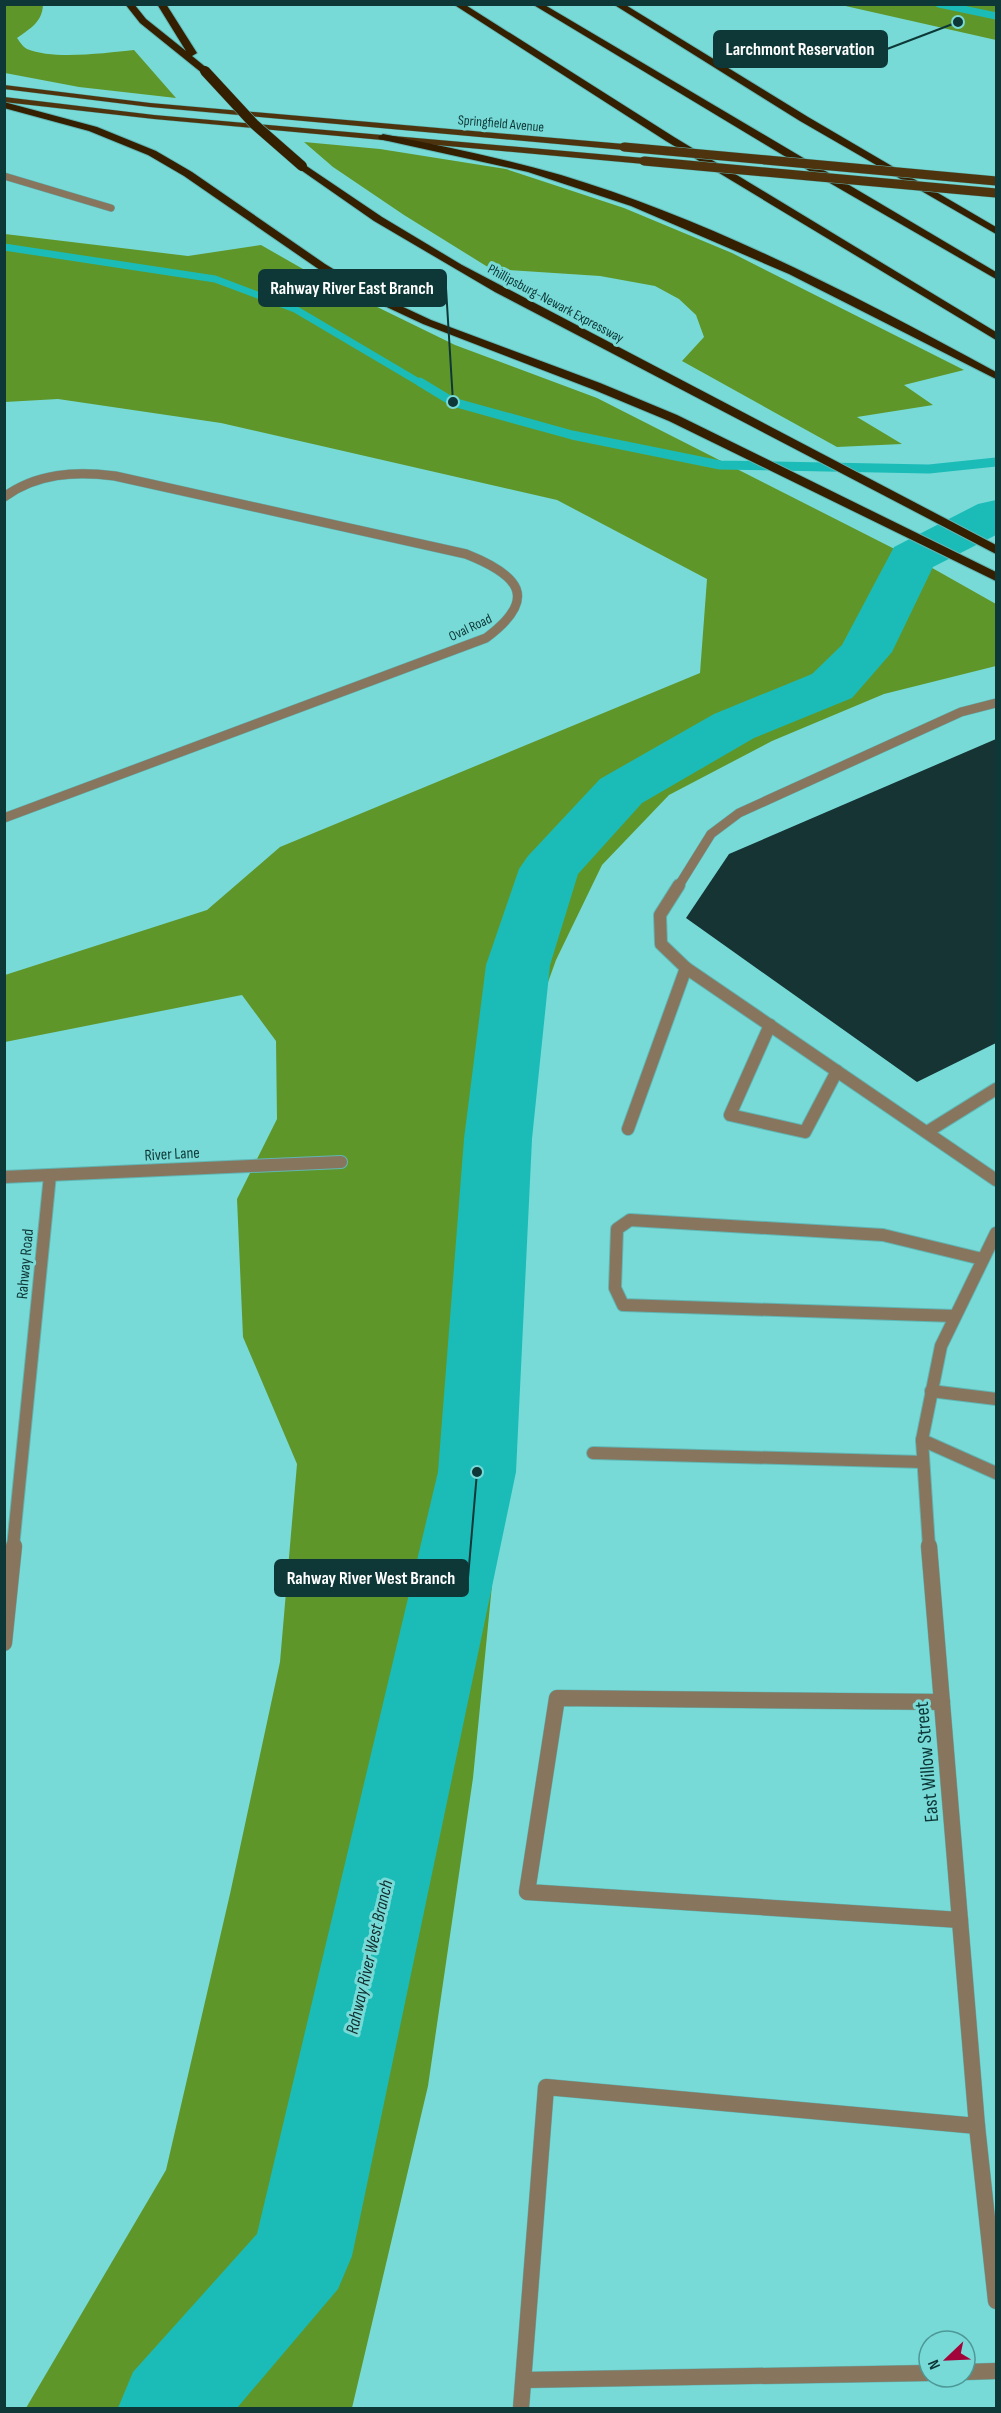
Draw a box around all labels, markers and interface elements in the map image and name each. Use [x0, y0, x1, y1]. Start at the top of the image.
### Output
callout: Larchmont Reservation [714, 31, 887, 67]
text: Larchmont Reservation [726, 39, 874, 60]
street label: Springfield Avenue [457, 111, 545, 136]
street label: Phillipsburg-Newark Expressway [485, 260, 627, 347]
callout: Rahway River East Branch [259, 270, 446, 306]
text: Rahway River East Branch [270, 278, 434, 299]
street label: Oval Road [446, 610, 495, 645]
street label: River Lane [144, 1144, 200, 1165]
street label: Rahway Road [13, 1228, 38, 1300]
callout: Rahway River West Branch [275, 1560, 468, 1596]
text: Rahway River West Branch [287, 1568, 455, 1589]
street label: East Willow Street [910, 1701, 944, 1823]
water label: Rahway River West Branch [342, 1878, 398, 2036]
north arrow [917, 2329, 977, 2389]
text: N [924, 2357, 945, 2372]

